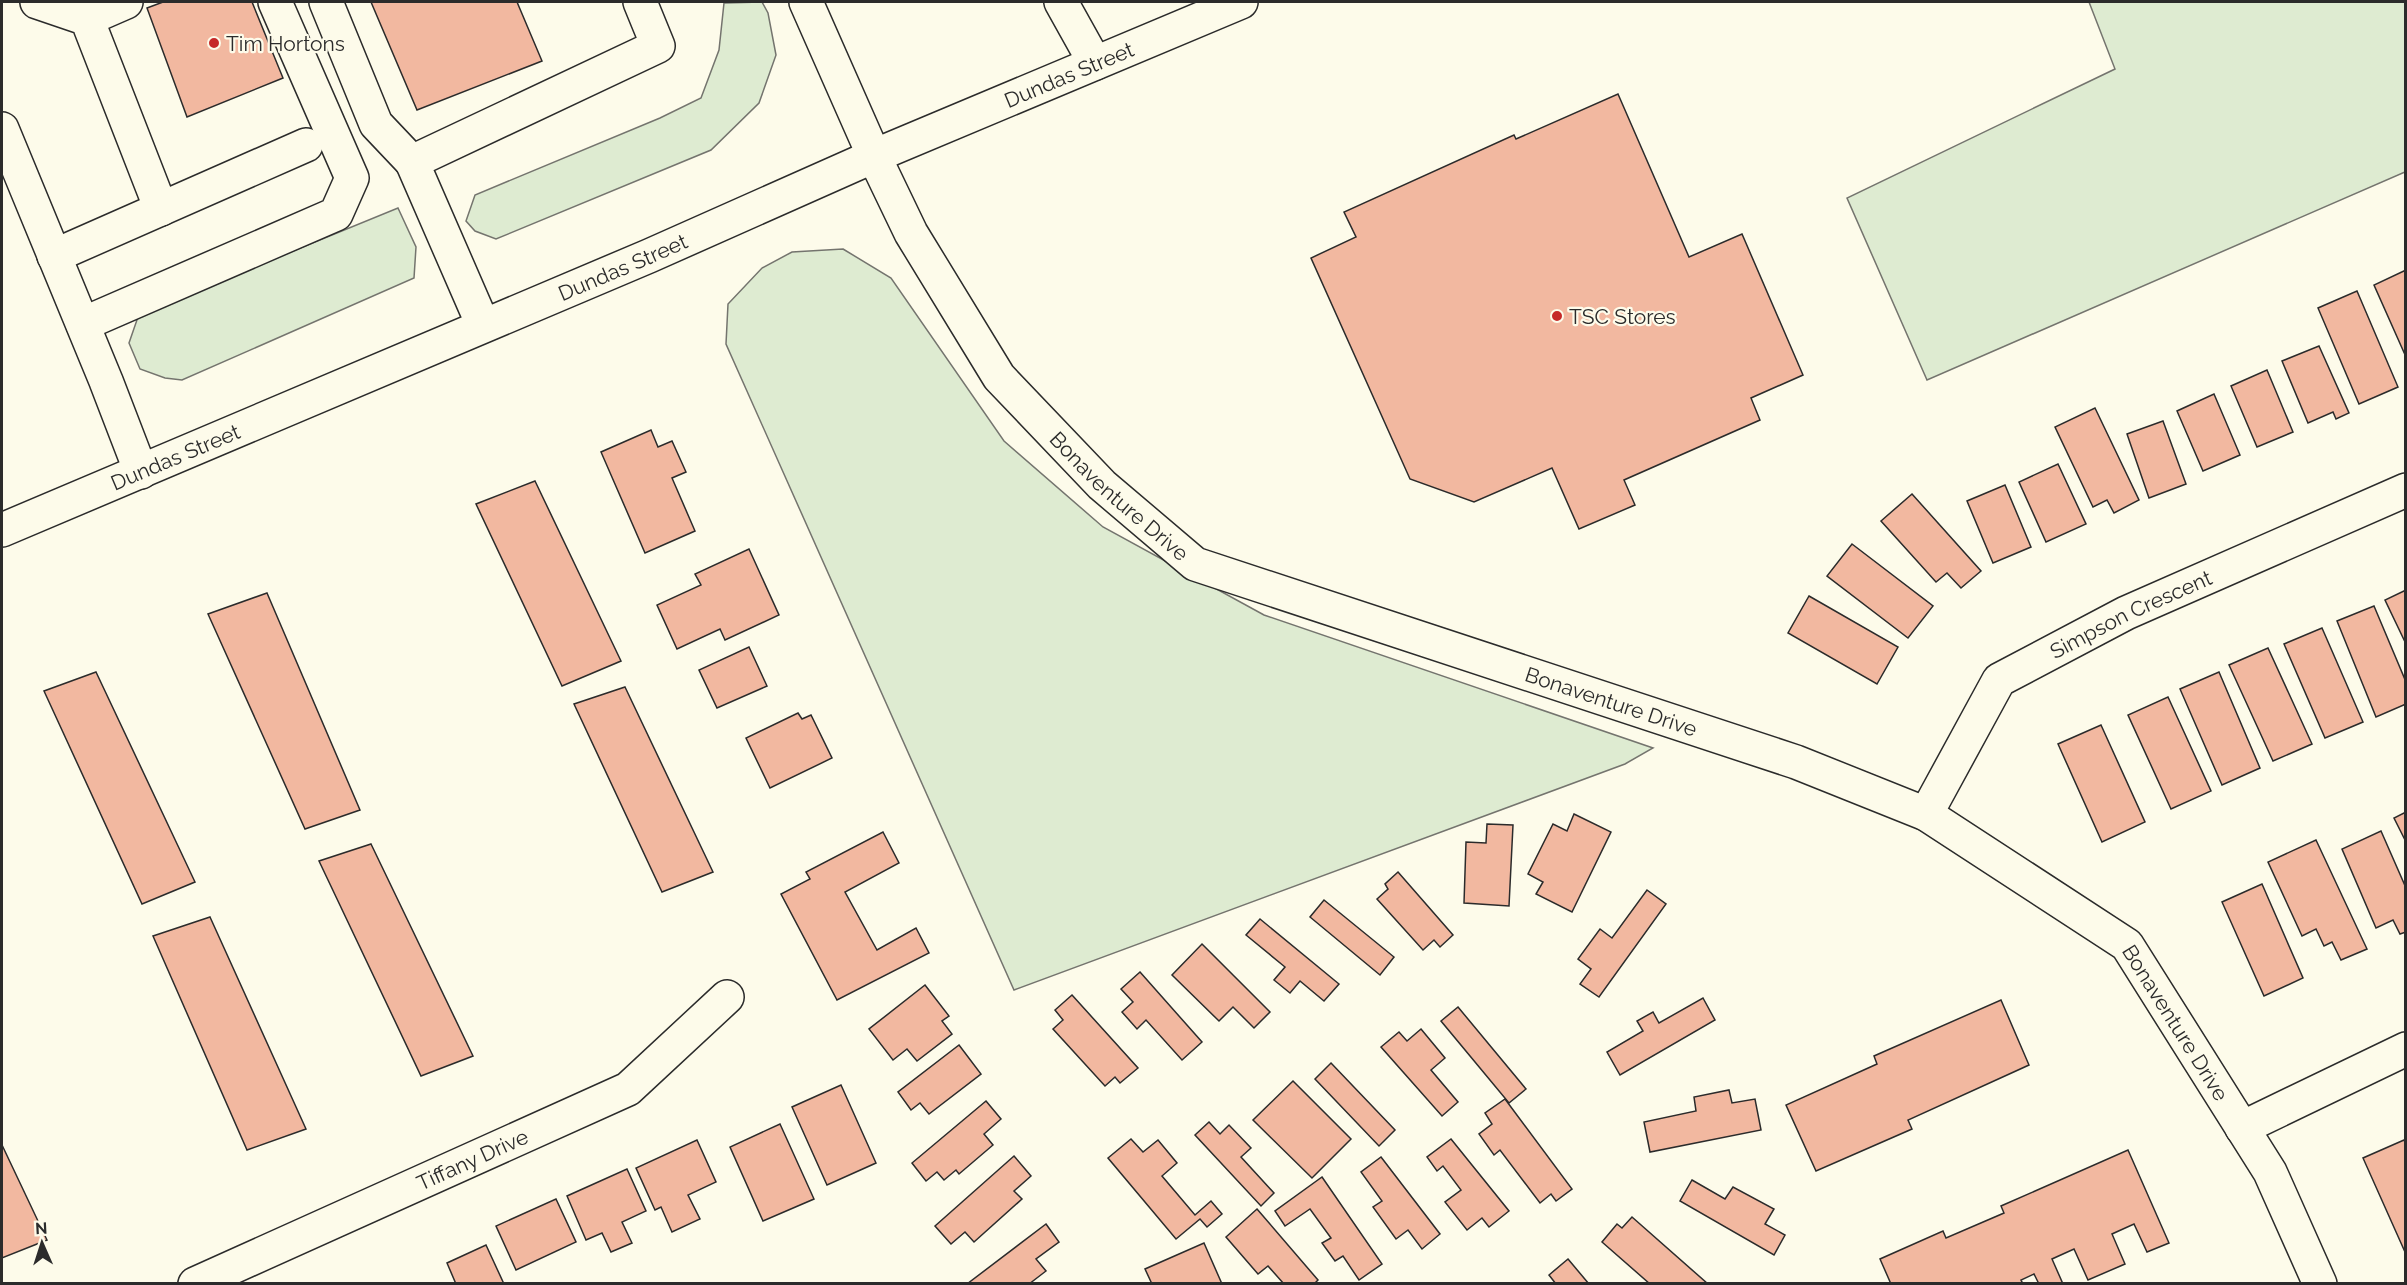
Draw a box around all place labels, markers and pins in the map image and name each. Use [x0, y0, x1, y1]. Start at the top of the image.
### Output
place label: Tim Hortons [226, 31, 345, 56]
marker: Tim Hortons [207, 36, 221, 50]
place label: TSC Stores [1569, 304, 1676, 329]
marker: TSC Stores [1550, 309, 1564, 323]

